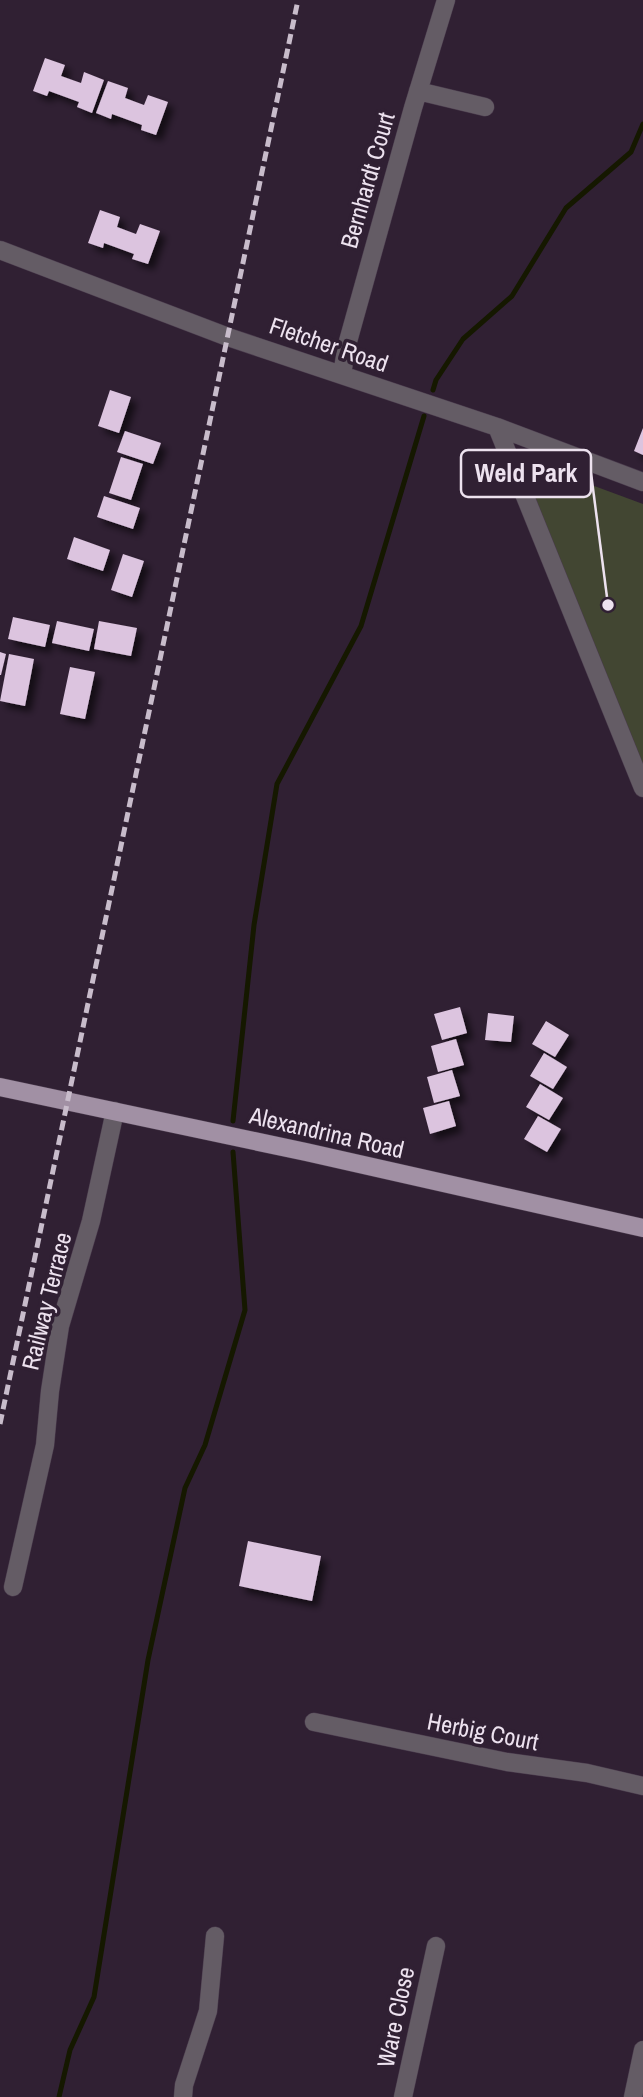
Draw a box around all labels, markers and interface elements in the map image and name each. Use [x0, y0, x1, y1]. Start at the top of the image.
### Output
street label: Bernhardt Court [332, 108, 402, 252]
street label: Fletcher Road [265, 309, 393, 379]
callout: Weld Park [461, 450, 591, 497]
text: Weld Park [475, 455, 578, 490]
street label: Alexandrina Road [246, 1098, 407, 1165]
street label: Railway Terrace [13, 1229, 79, 1373]
street label: Herbig Court [425, 1705, 542, 1758]
street label: Ware Close [369, 1964, 421, 2070]

